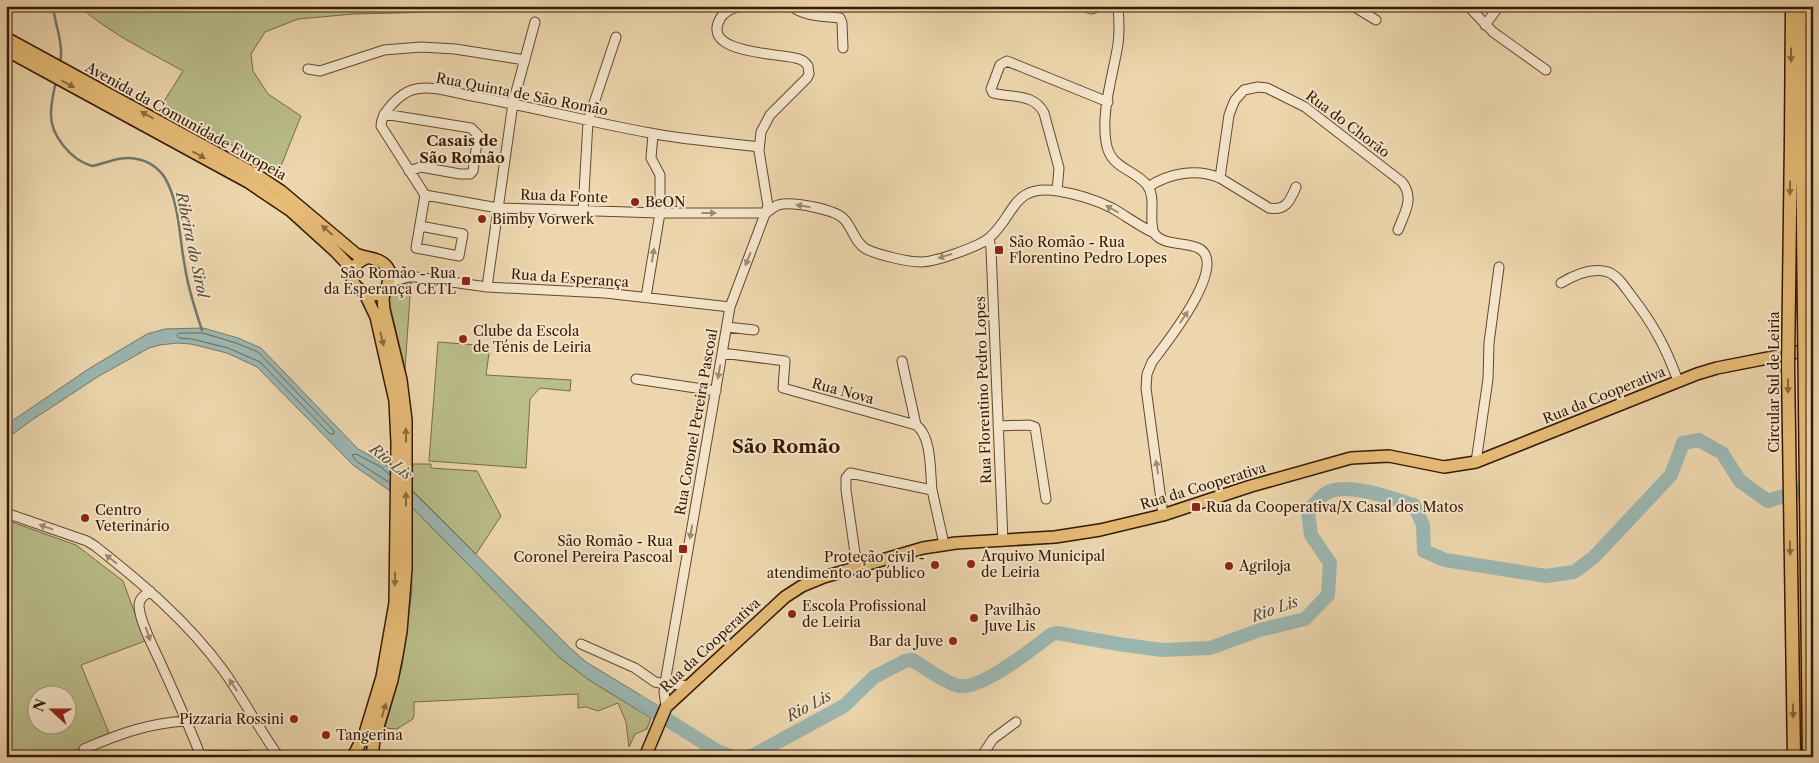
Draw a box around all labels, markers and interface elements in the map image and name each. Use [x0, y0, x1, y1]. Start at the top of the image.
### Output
one-way arrow [1787, 47, 1795, 63]
street label: Avenida da Comunidade Europeia [81, 58, 290, 184]
street label: Rua Quinta de São Romão [434, 68, 610, 120]
one-way arrow [60, 80, 75, 88]
street label: Rua do Chorão [1302, 87, 1394, 161]
one-way arrow [139, 111, 154, 119]
district label: Casais de São Romão [419, 131, 505, 167]
one-way arrow [192, 151, 206, 159]
one-way arrow [1786, 180, 1794, 196]
street label: Rua da Fonte [520, 185, 608, 207]
water label: Ribeira do Sirol [172, 189, 213, 302]
place label: BeON [645, 193, 686, 211]
marker: BeON [629, 196, 641, 208]
one-way arrow [795, 202, 811, 210]
one-way arrow [1105, 205, 1119, 213]
one-way arrow [701, 209, 717, 217]
place label: Bimby Vorwerk [492, 210, 595, 228]
marker: Bimby Vorwerk [476, 213, 488, 225]
one-way arrow [321, 225, 333, 236]
place label: São Romão - Rua Florentino Pedro Lopes [1009, 233, 1167, 267]
marker: São Romão - Rua Florentino Pedro Lopes [993, 244, 1005, 256]
one-way arrow [649, 246, 657, 262]
one-way arrow [743, 252, 751, 266]
one-way arrow [937, 253, 952, 260]
place label: São Romão - Rua da Esperança CETL [324, 264, 457, 298]
street label: Rua da Esperança [510, 265, 630, 291]
marker: São Romão - Rua da Esperança CETL [460, 275, 472, 287]
street label: Rua Florentino Pedro Lopes [971, 296, 995, 484]
one-way arrow [1179, 310, 1189, 324]
street label: Circular Sul de Leiria [1765, 311, 1783, 453]
place label: Clube da Escola de Ténis de Leiria [473, 322, 592, 356]
street label: Rua Coronel Pereira Pascoal [671, 327, 721, 517]
one-way arrow [378, 332, 386, 347]
marker: Clube da Escola de Ténis de Leiria [457, 333, 469, 345]
street label: Rua da Cooperativa [1540, 362, 1668, 428]
one-way arrow [714, 364, 722, 380]
street label: Rua Nova [810, 374, 877, 408]
one-way arrow [1784, 378, 1792, 394]
one-way arrow [402, 427, 410, 443]
district label: São Romão [732, 435, 840, 458]
water label: Rio Lis [366, 439, 417, 484]
street label: Rua da Cooperativa [1138, 458, 1269, 514]
one-way arrow [1152, 459, 1160, 475]
one-way arrow [402, 491, 410, 507]
place label: Rua da Cooperativa/X Casal dos Matos [1206, 498, 1464, 516]
place label: Centro Veterinário [94, 501, 170, 535]
marker: Rua da Cooperativa/X Casal dos Matos [1190, 501, 1202, 513]
marker: Centro Veterinário [79, 512, 91, 524]
one-way arrow [39, 523, 54, 530]
one-way arrow [687, 525, 695, 541]
place label: São Romão - Rua Coronel Pereira Pascoal [514, 532, 674, 566]
one-way arrow [1786, 540, 1794, 556]
marker: São Romão - Rua Coronel Pereira Pascoal [677, 543, 689, 555]
place label: Arquivo Municipal de Leiria [980, 547, 1105, 581]
place label: Proteção civil - atendimento ao público [767, 548, 925, 582]
one-way arrow [105, 553, 118, 564]
place label: Agriloja [1238, 557, 1292, 575]
marker: Arquivo Municipal de Leiria [965, 558, 977, 570]
marker: Proteção civil - atendimento ao público [929, 559, 941, 571]
marker: Agriloja [1223, 560, 1235, 572]
one-way arrow [391, 572, 399, 588]
water label: Rio Lis [1248, 591, 1301, 626]
street label: Rua da Cooperativa [656, 593, 764, 696]
place label: Escola Profissional de Leiria [802, 597, 926, 631]
place label: Pavilhão Juve Lis [982, 601, 1041, 635]
marker: Escola Profissional de Leiria [786, 608, 798, 620]
marker: Pavilhão Juve Lis [968, 612, 980, 624]
one-way arrow [144, 627, 152, 642]
place label: Bar da Juve [869, 632, 943, 650]
marker: Bar da Juve [947, 635, 959, 647]
one-way arrow [228, 678, 238, 692]
north arrow [28, 686, 78, 736]
water label: Rio Lis [782, 686, 835, 726]
text: N [29, 696, 50, 714]
one-way arrow [380, 702, 388, 717]
one-way arrow [1789, 703, 1797, 719]
place label: Pizzaria Rossini [179, 710, 284, 728]
marker: Pizzaria Rossini [288, 713, 300, 725]
place label: Tangerina [336, 726, 403, 744]
marker: Tangerina [320, 729, 332, 741]

